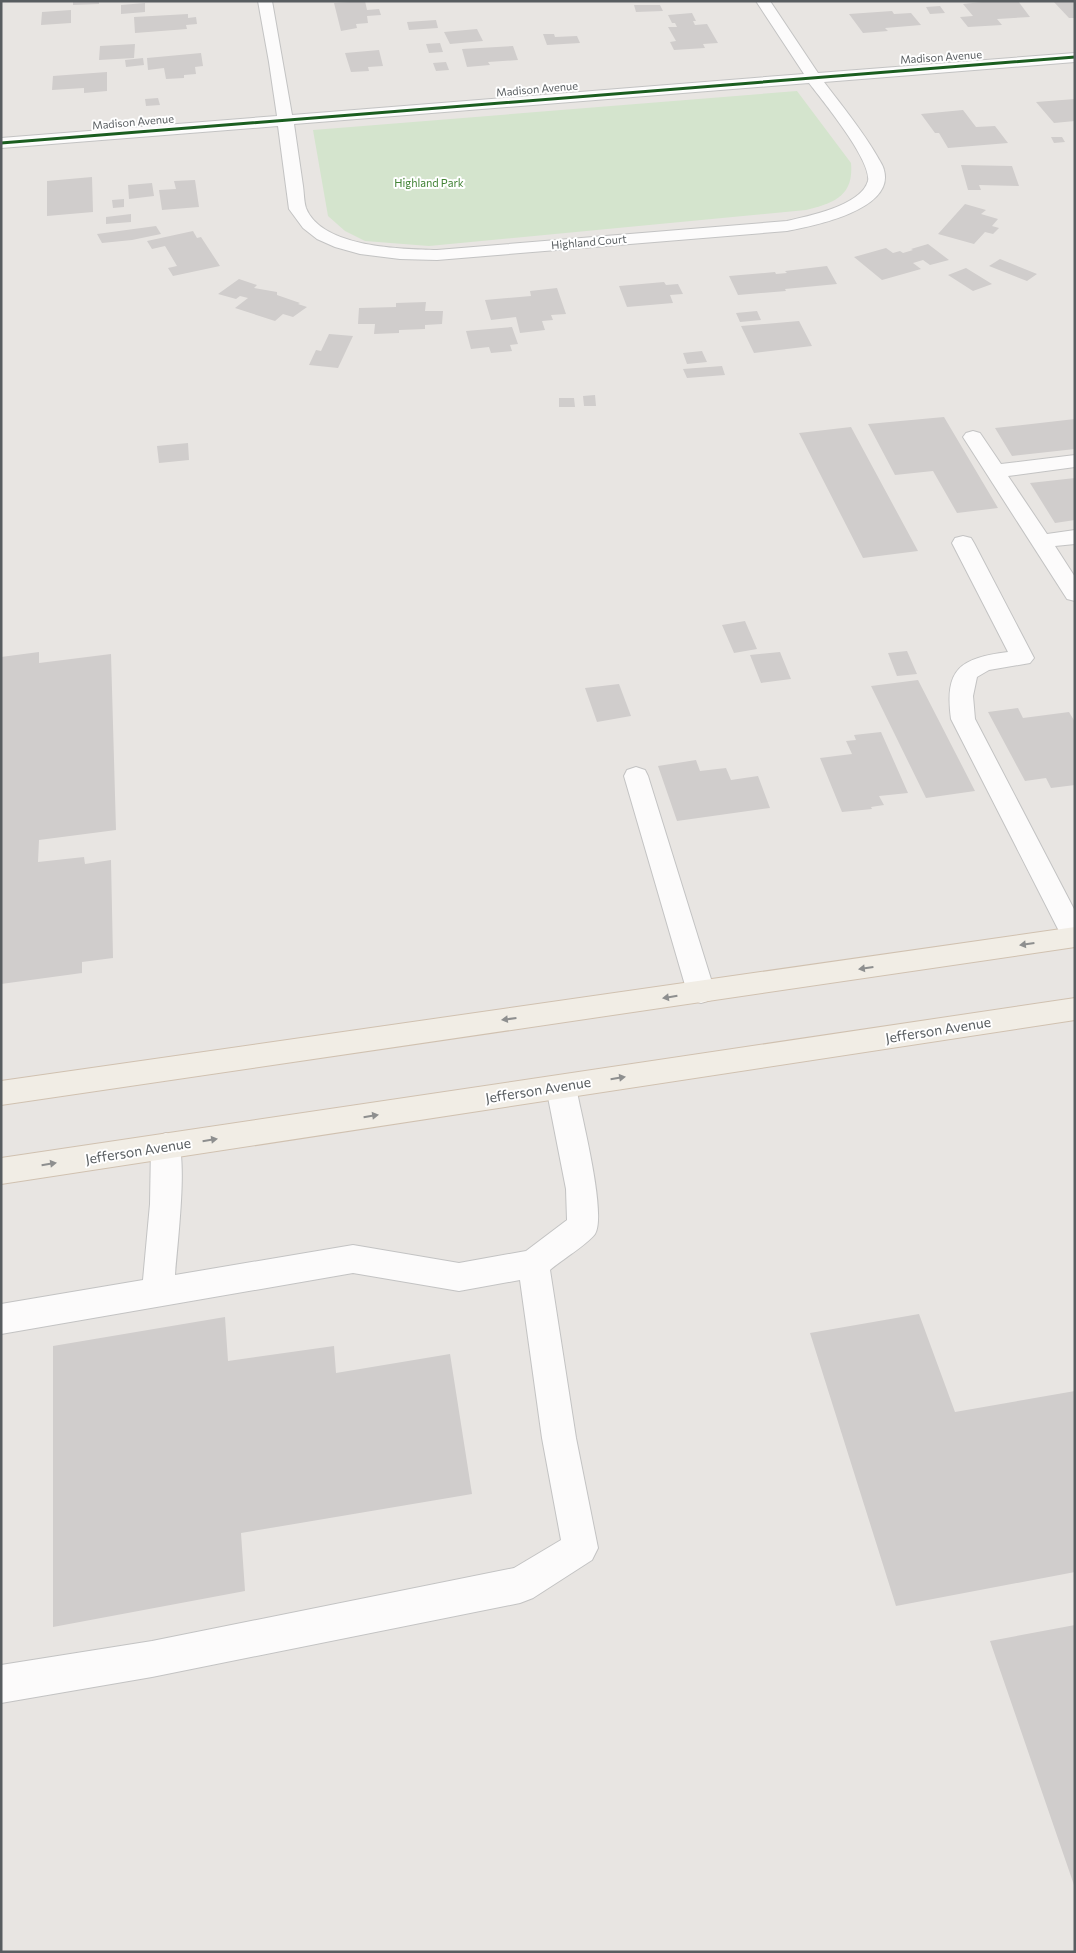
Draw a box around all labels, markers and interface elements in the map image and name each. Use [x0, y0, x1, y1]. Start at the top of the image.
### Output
street label: Madison Avenue [900, 47, 983, 66]
street label: Madison Avenue [496, 78, 579, 99]
street label: Madison Avenue [92, 111, 175, 132]
park label: Highland Park [394, 176, 464, 189]
street label: Highland Court [551, 232, 628, 251]
one-way arrow [1018, 940, 1034, 948]
one-way arrow [857, 964, 873, 972]
one-way arrow [662, 993, 678, 1001]
street label: Jefferson Avenue [884, 1013, 992, 1046]
one-way arrow [501, 1015, 517, 1023]
street label: Jefferson Avenue [484, 1073, 592, 1106]
one-way arrow [610, 1074, 626, 1082]
one-way arrow [363, 1111, 379, 1119]
street label: Jefferson Avenue [84, 1134, 192, 1167]
one-way arrow [202, 1135, 218, 1143]
one-way arrow [42, 1160, 58, 1168]

